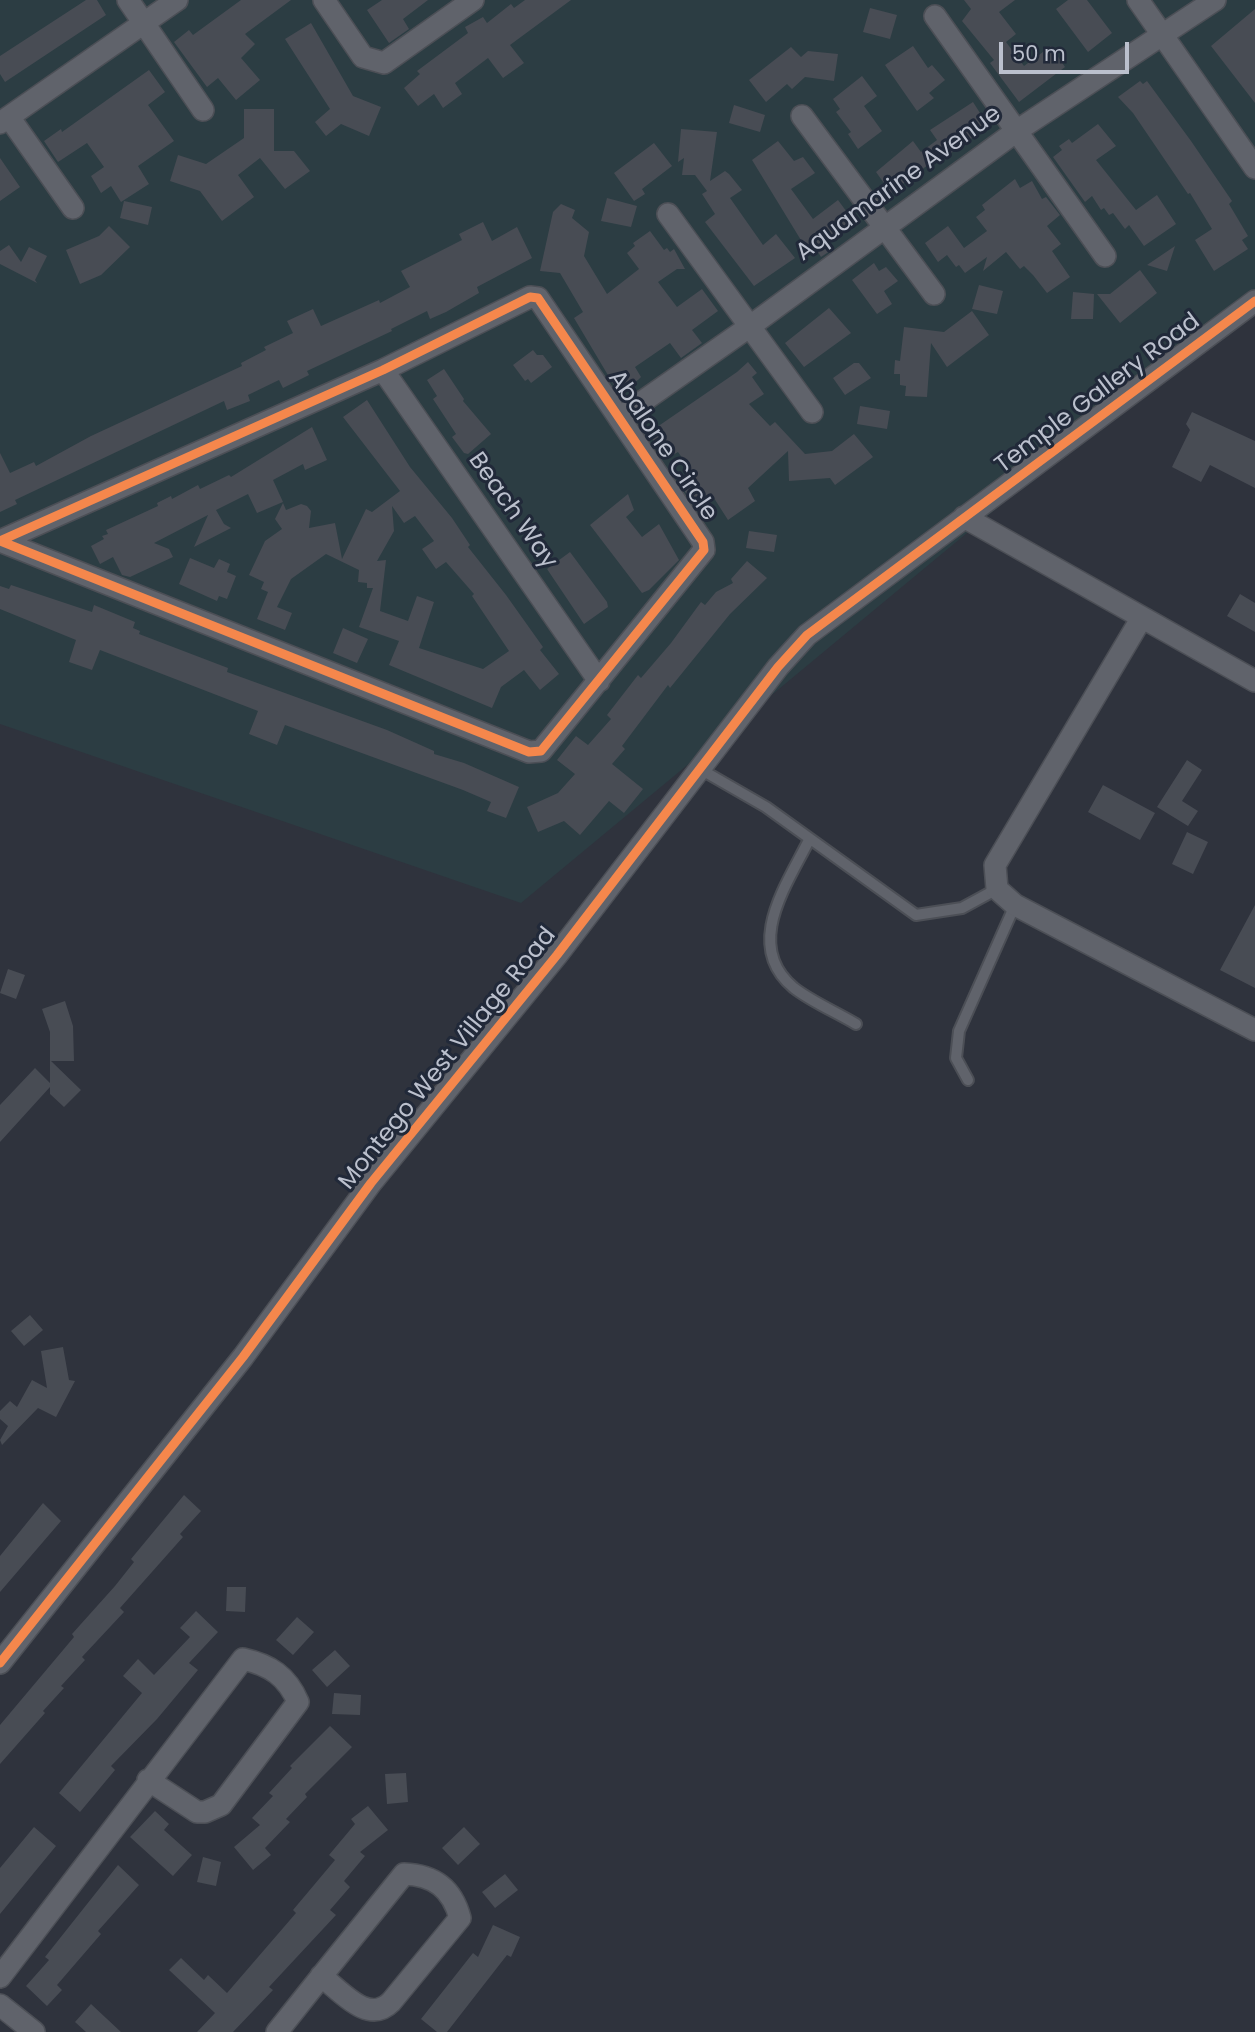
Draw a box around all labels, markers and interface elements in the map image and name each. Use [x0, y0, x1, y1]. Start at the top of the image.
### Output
scale bar [1003, 28, 1132, 72]
text: 50 m [1012, 39, 1066, 68]
street label: Aquamarine Avenue [791, 100, 1007, 268]
street label: Temple Gallery Road [990, 308, 1206, 480]
street label: Abalone Circle [601, 365, 723, 527]
street label: Beach Way [461, 447, 563, 575]
street label: Montego West Village Road [333, 922, 563, 1196]

